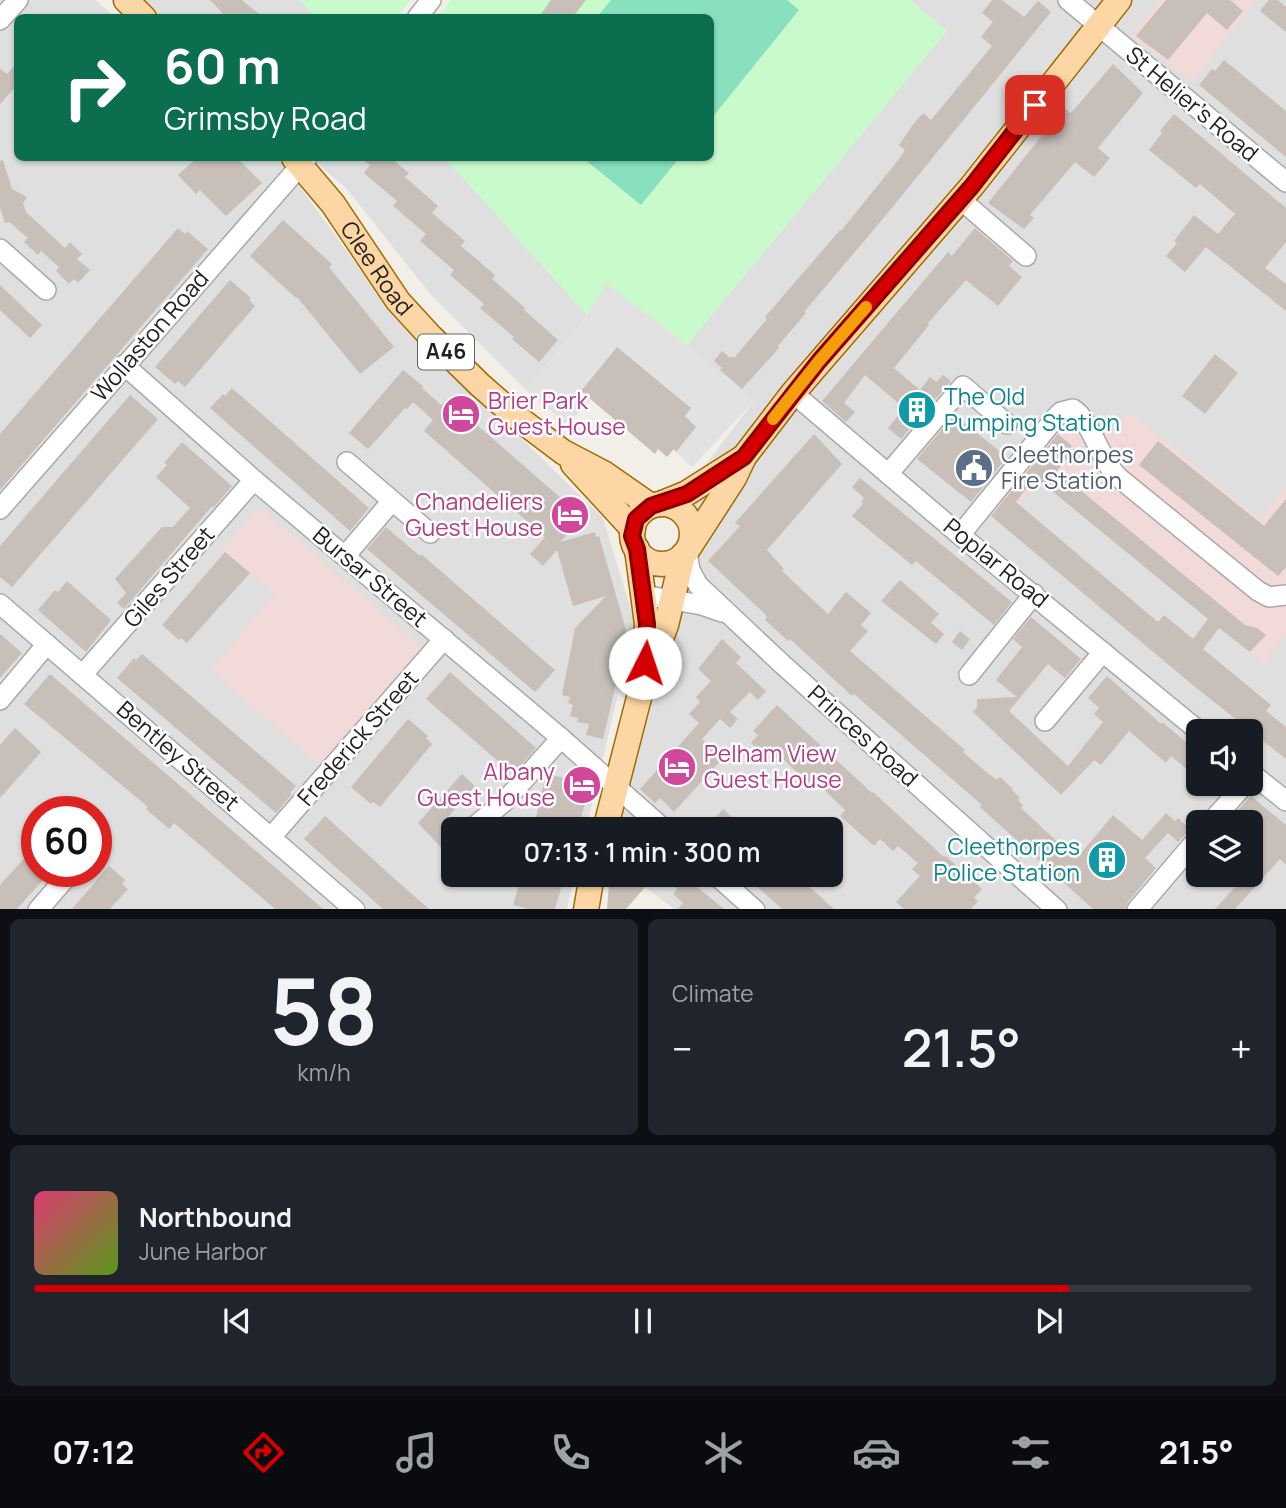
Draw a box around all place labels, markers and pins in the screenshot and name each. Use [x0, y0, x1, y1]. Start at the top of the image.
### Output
pin [1005, 75, 1065, 135]
place label: The Old Pumping Station [944, 380, 1120, 438]
place label: Brier Park Guest House [488, 384, 626, 442]
building icon: The Old Pumping Station [896, 389, 938, 431]
hotel icon: Brier Park Guest House [440, 393, 482, 435]
place label: Cleethorpes Fire Station [1001, 438, 1134, 496]
public building icon: Cleethorpes Fire Station [953, 447, 995, 489]
place label: Chandeliers Guest House [405, 485, 543, 543]
hotel icon: Chandeliers Guest House [549, 494, 591, 536]
place label: Pelham View Guest House [704, 737, 842, 795]
hotel icon: Pelham View Guest House [656, 746, 698, 788]
place label: Albany Guest House [417, 755, 555, 813]
hotel icon: Albany Guest House [561, 764, 603, 806]
place label: Cleethorpes Police Station [933, 830, 1080, 888]
building icon: Cleethorpes Police Station [1086, 839, 1128, 881]

